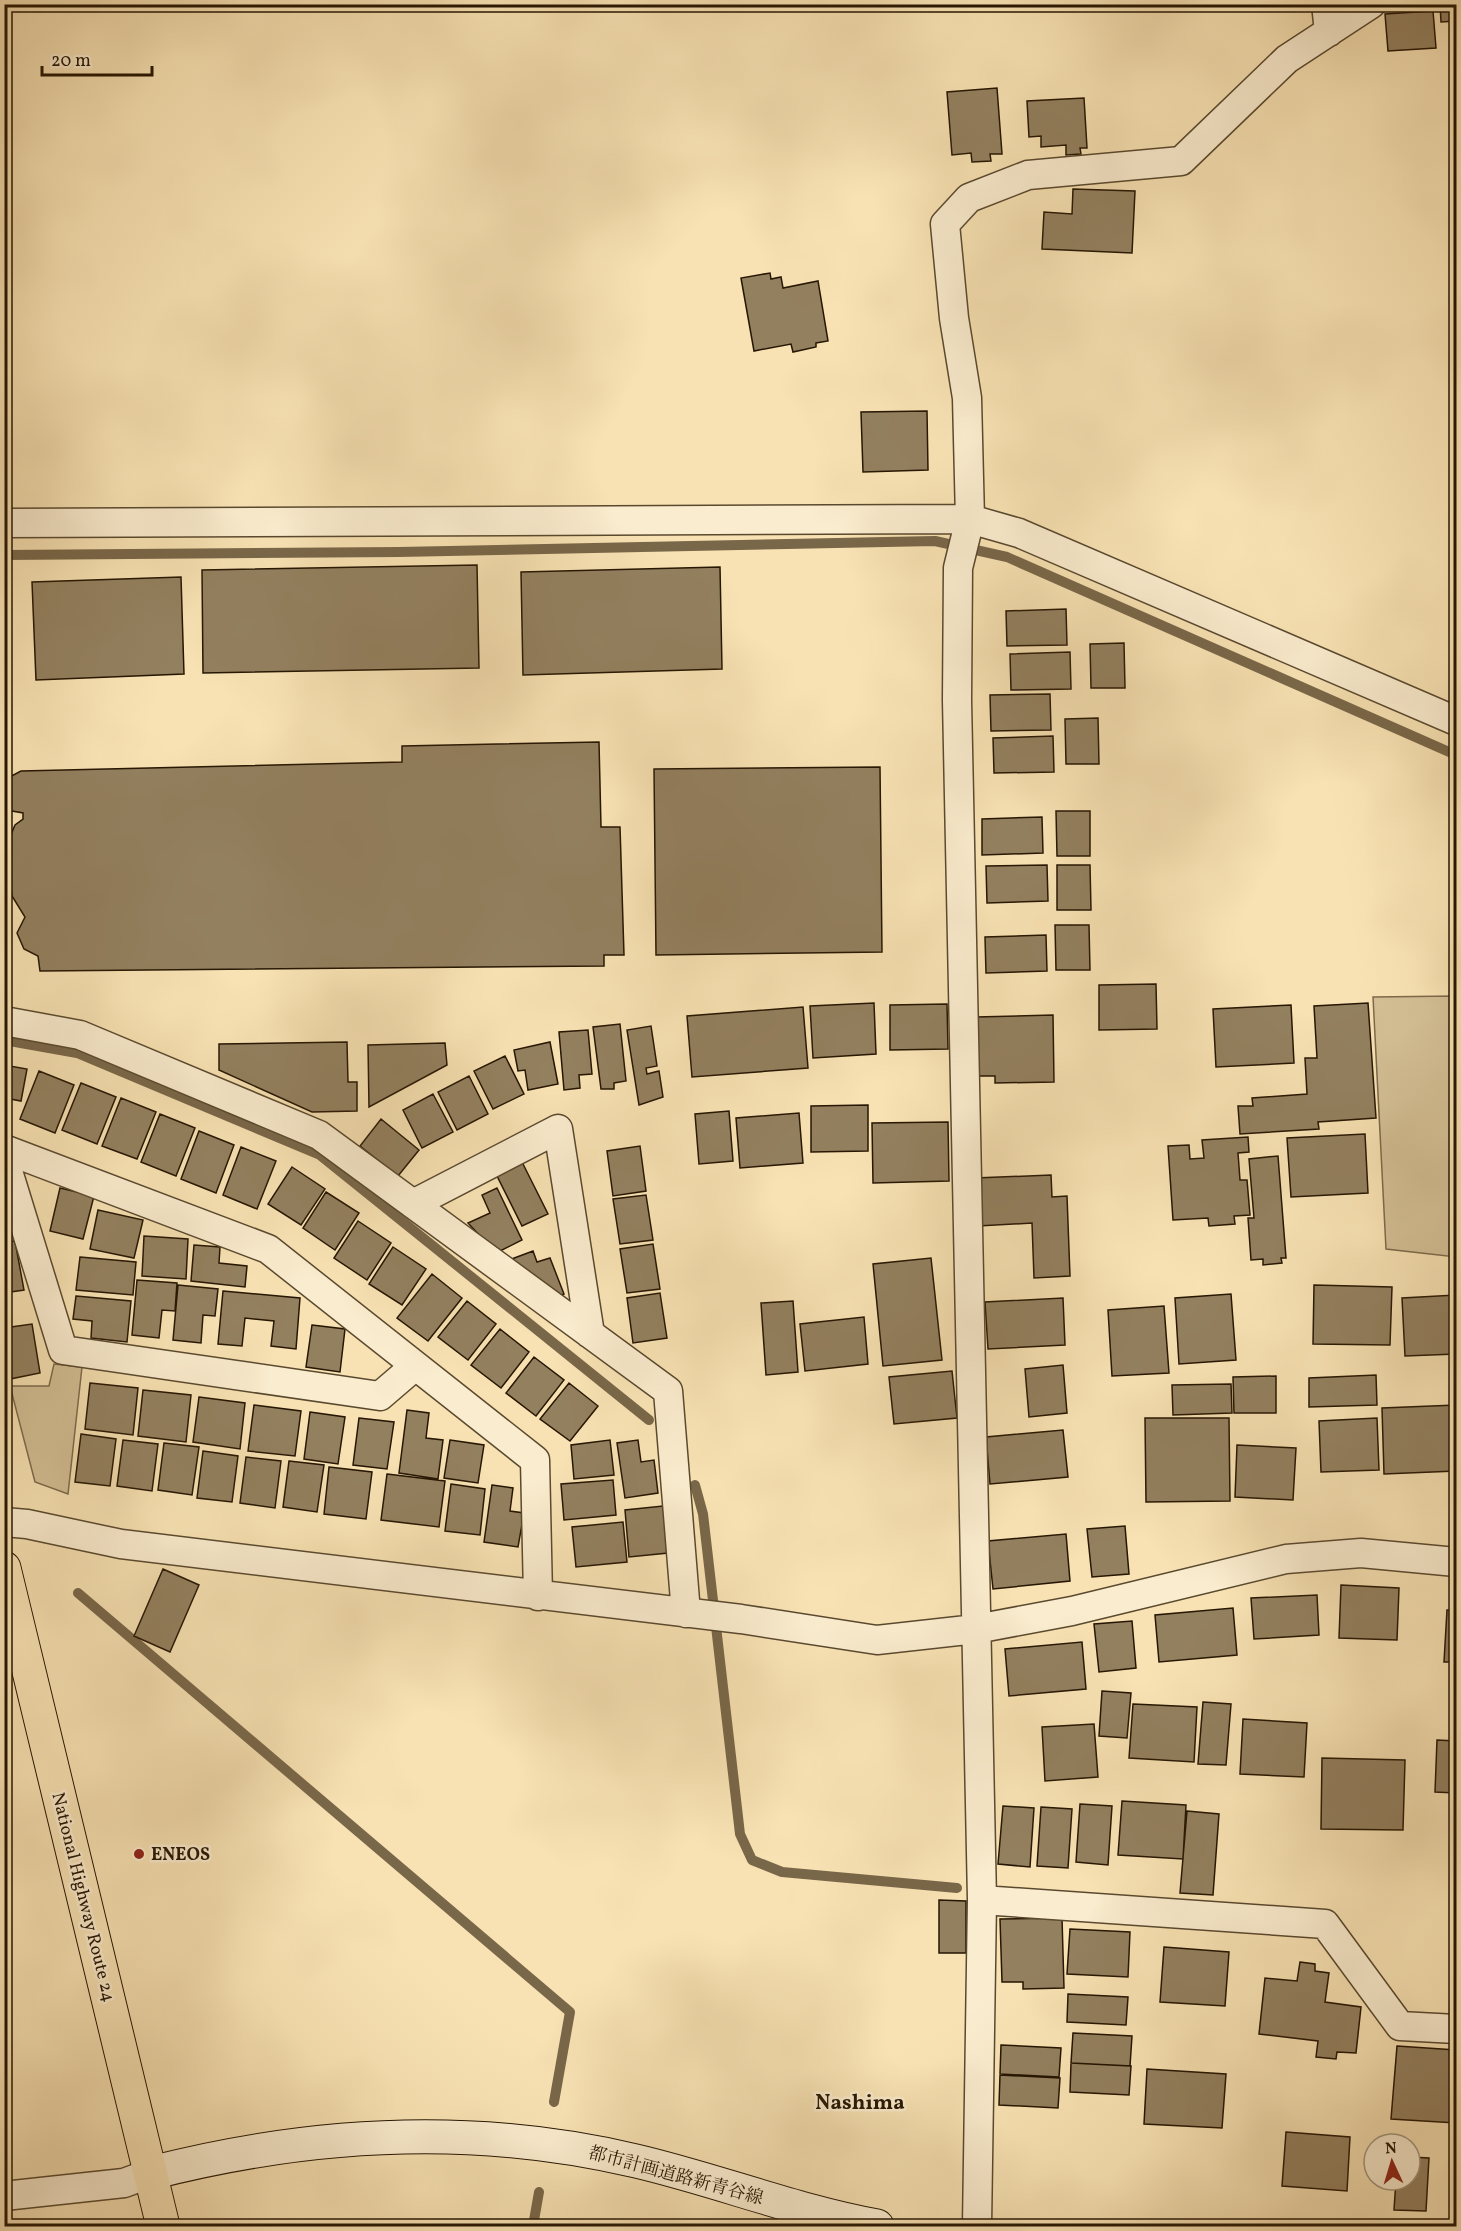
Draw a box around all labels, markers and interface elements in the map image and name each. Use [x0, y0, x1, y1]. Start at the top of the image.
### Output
scale bar [42, 39, 152, 77]
text: 20 m [51, 49, 91, 74]
street label: National Highway Route 24 [44, 1790, 121, 2005]
place label: ENEOS [151, 1843, 210, 1868]
marker: ENEOS [132, 1847, 146, 1861]
district label: Nashima [815, 2089, 905, 2118]
north arrow [1362, 2132, 1422, 2192]
text: N [1385, 2138, 1398, 2160]
street label: 都市計画道路新青谷線 [585, 2141, 766, 2212]

